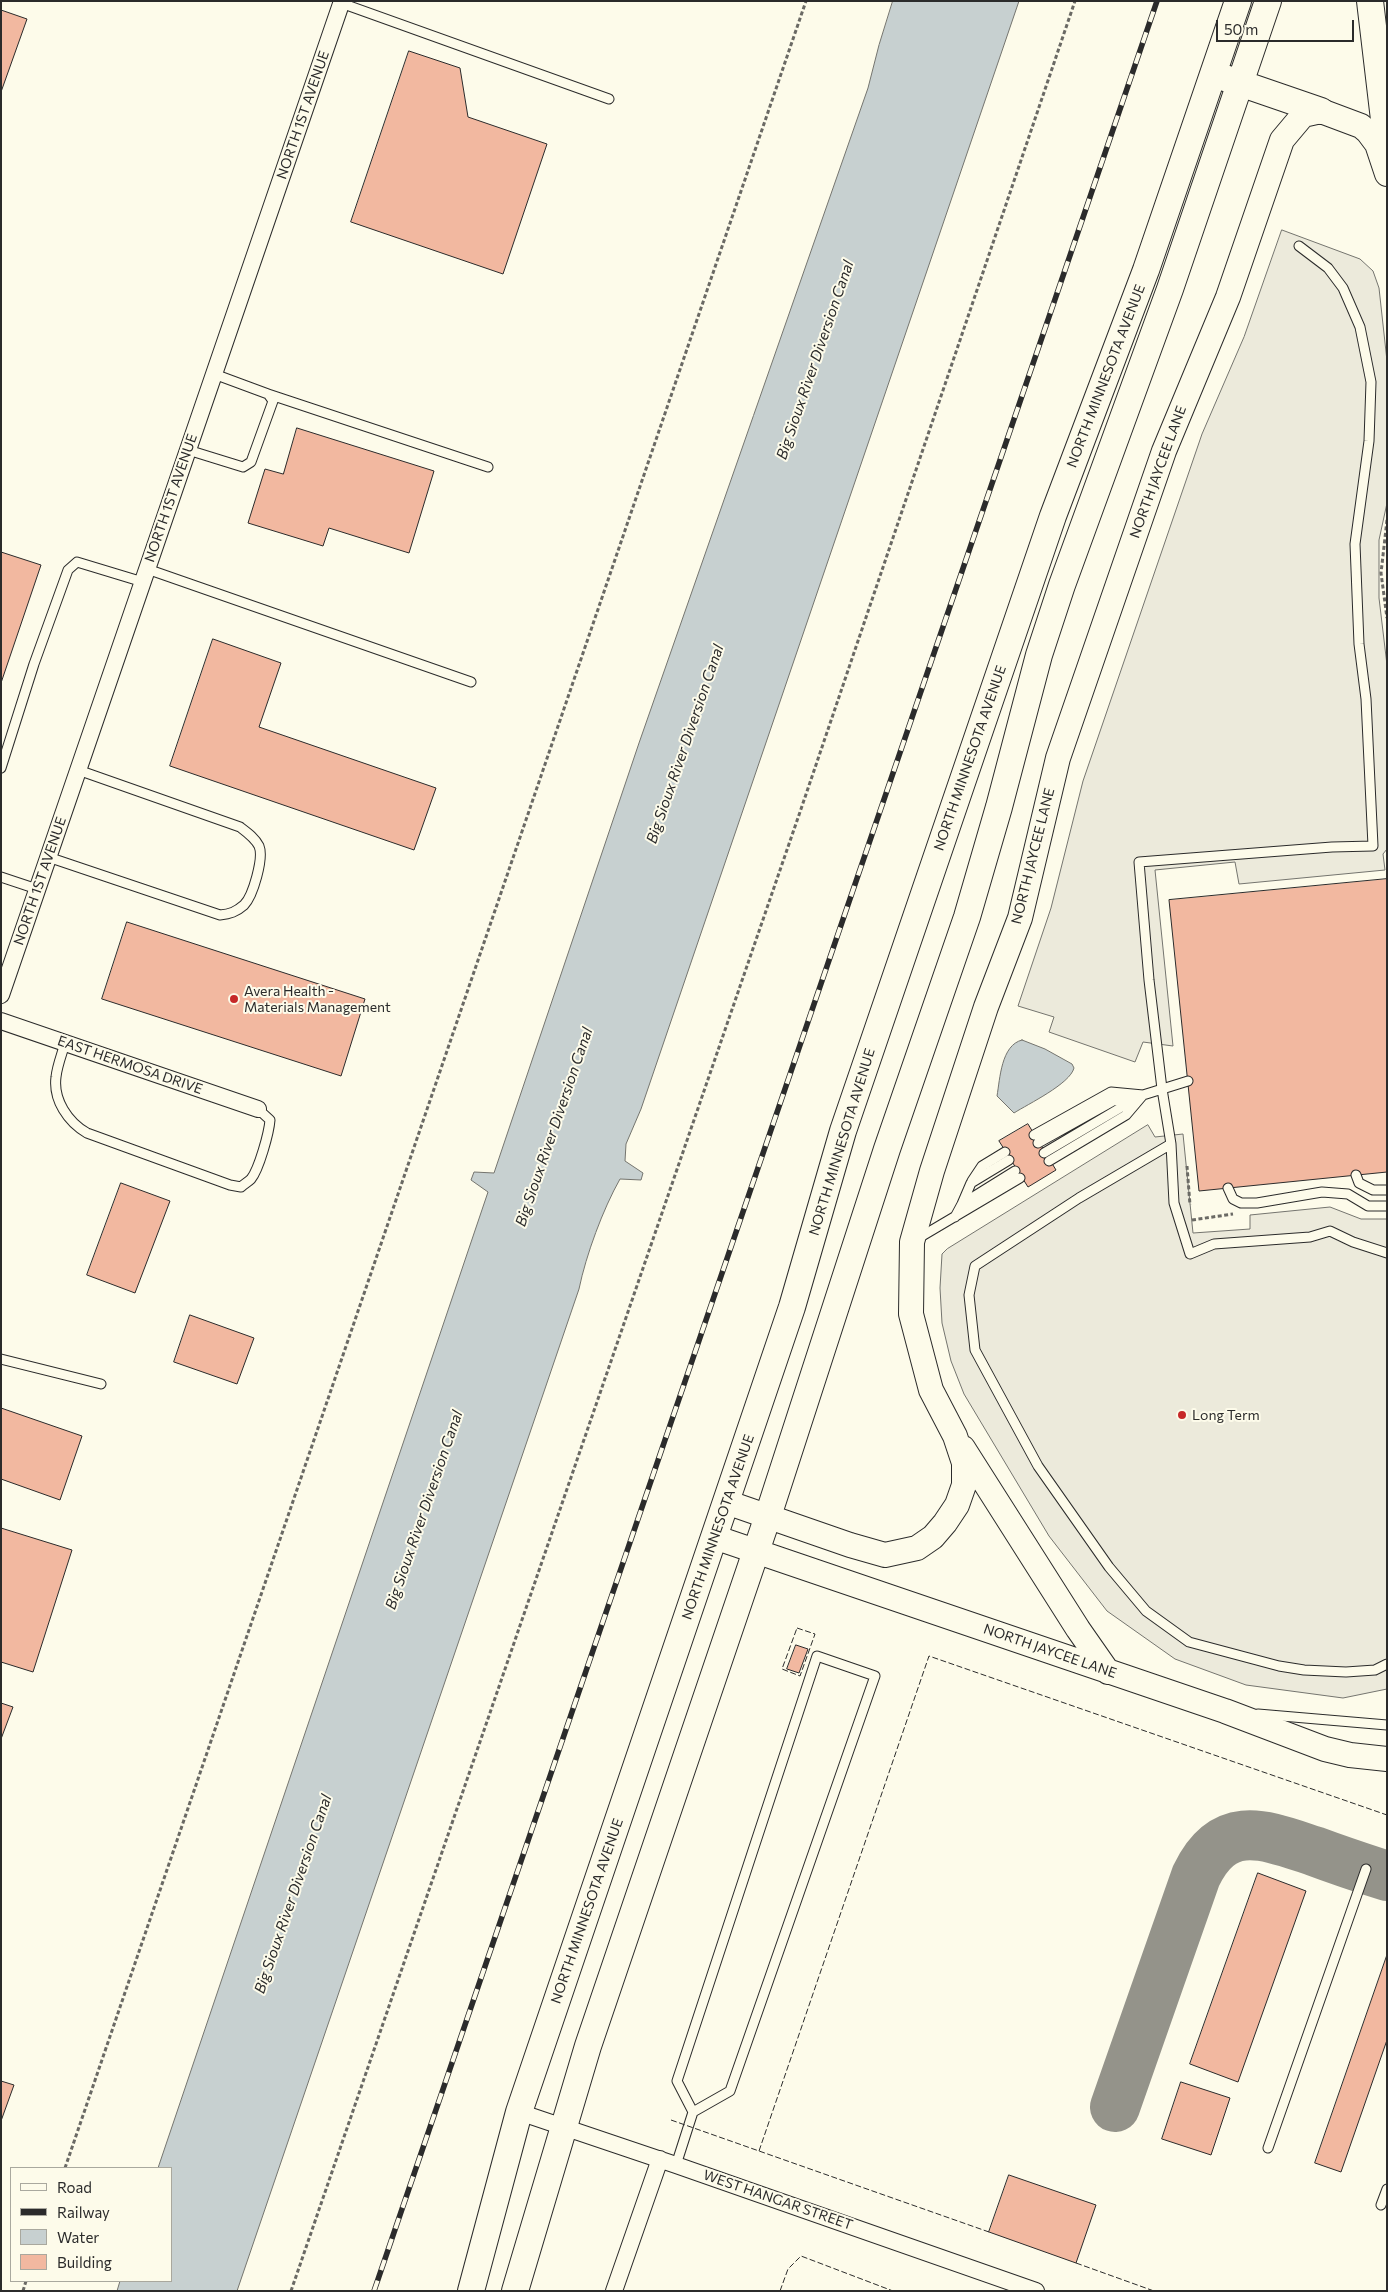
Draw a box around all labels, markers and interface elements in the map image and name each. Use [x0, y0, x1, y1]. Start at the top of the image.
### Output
scale bar [1218, 10, 1356, 42]
text: 50 m [1224, 20, 1258, 38]
street label: NORTH 1ST AVENUE [273, 49, 333, 181]
water label: Big Sioux River Diversion Canal [772, 258, 858, 462]
street label: NORTH MINNESOTA AVENUE [1063, 282, 1149, 470]
street label: NORTH JAYCEE LANE [1126, 403, 1190, 541]
street label: NORTH 1ST AVENUE [141, 432, 201, 564]
water label: Big Sioux River Diversion Canal [642, 642, 728, 846]
street label: NORTH MINNESOTA AVENUE [930, 663, 1010, 853]
street label: NORTH JAYCEE LANE [1008, 786, 1058, 926]
street label: NORTH 1ST AVENUE [10, 815, 70, 947]
place label: Avera Health - Materials Management [244, 983, 391, 1016]
marker: Avera Health - Materials Management [228, 993, 240, 1005]
water label: Big Sioux River Diversion Canal [511, 1025, 597, 1229]
street label: EAST HERMOSA DRIVE [55, 1032, 205, 1098]
street label: NORTH MINNESOTA AVENUE [805, 1046, 879, 1238]
place label: Long Term [1192, 1407, 1260, 1423]
water label: Big Sioux River Diversion Canal [381, 1408, 467, 1612]
marker: Long Term [1176, 1409, 1188, 1421]
street label: NORTH MINNESOTA AVENUE [678, 1432, 758, 1622]
street label: NORTH JAYCEE LANE [981, 1620, 1119, 1682]
water label: Big Sioux River Diversion Canal [250, 1792, 336, 1996]
street label: NORTH MINNESOTA AVENUE [547, 1816, 627, 2006]
legend [10, 2167, 172, 2282]
street label: WEST HANGAR STREET [701, 2167, 855, 2233]
text: Road [57, 2178, 92, 2196]
text: Railway [57, 2203, 110, 2221]
text: Water [57, 2228, 99, 2246]
text: Building [57, 2253, 112, 2271]

